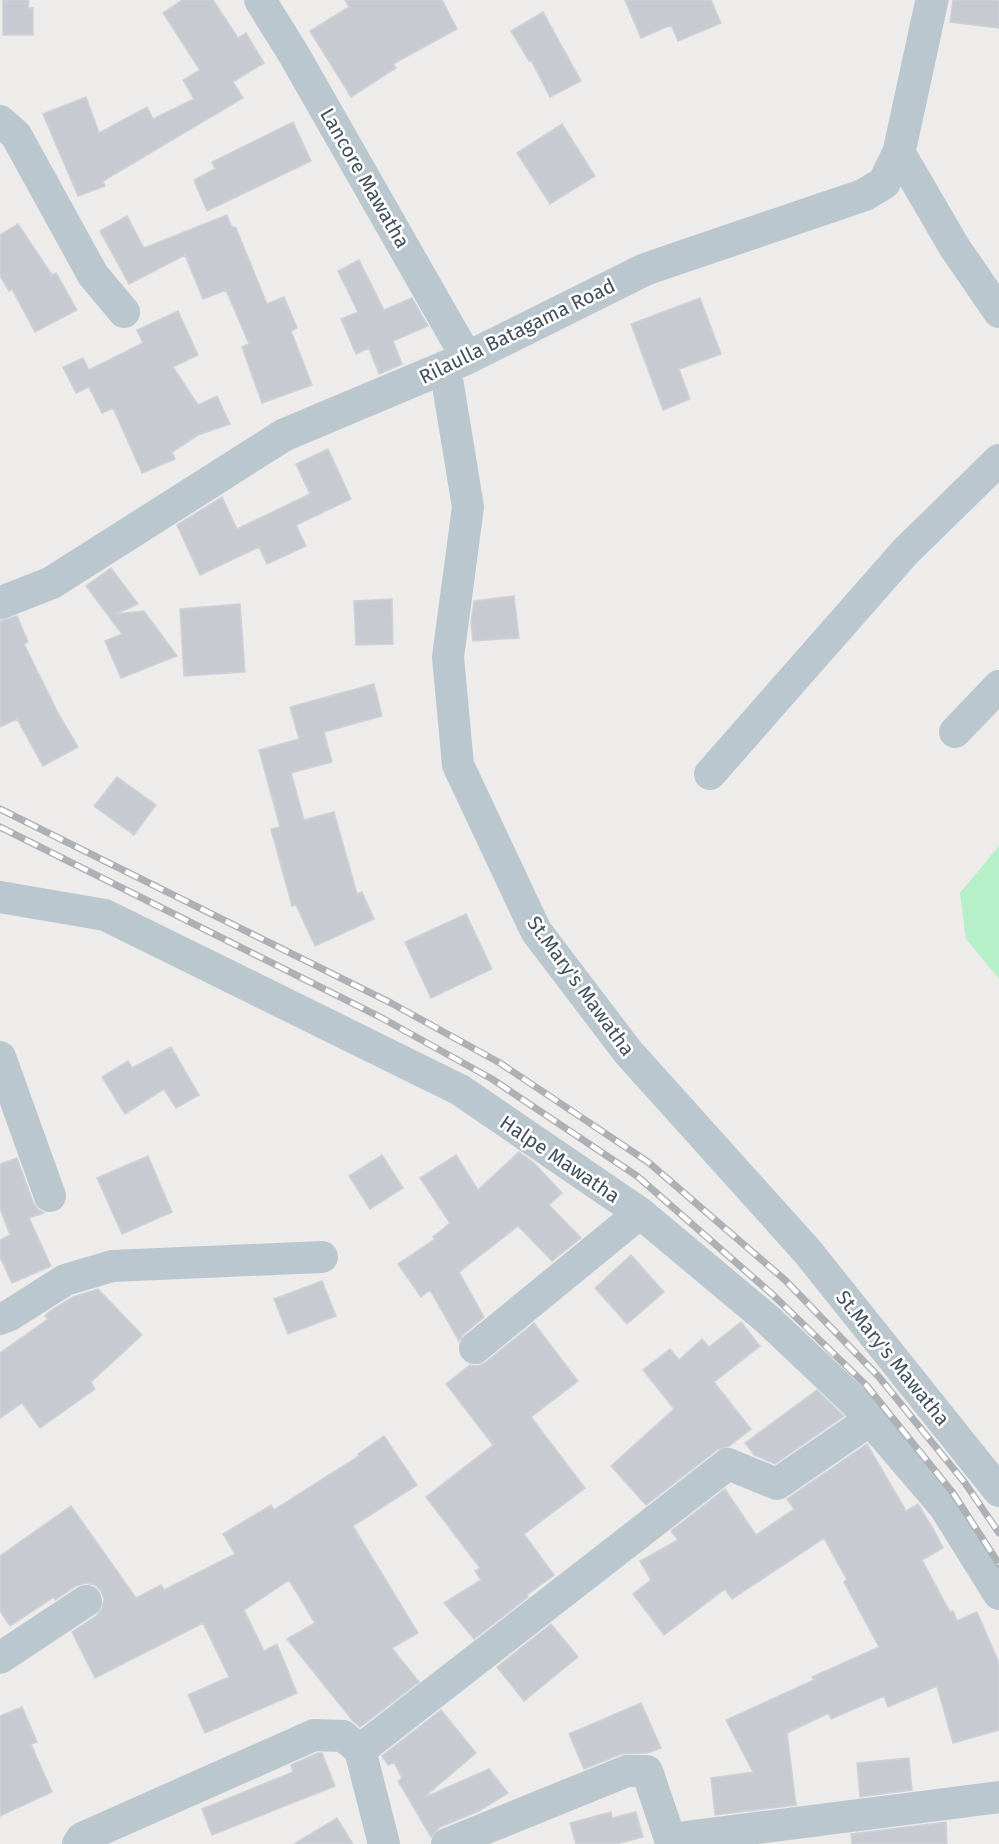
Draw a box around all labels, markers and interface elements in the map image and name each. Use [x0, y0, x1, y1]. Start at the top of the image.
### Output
street label: Lancore Mawatha [315, 104, 415, 252]
street label: Rilaulla Batagama Road [415, 273, 619, 389]
street label: St.Mary's Mawatha [522, 911, 640, 1061]
street label: Halpe Mawatha [496, 1110, 624, 1208]
street label: St.Mary's Mawatha [831, 1286, 955, 1430]

